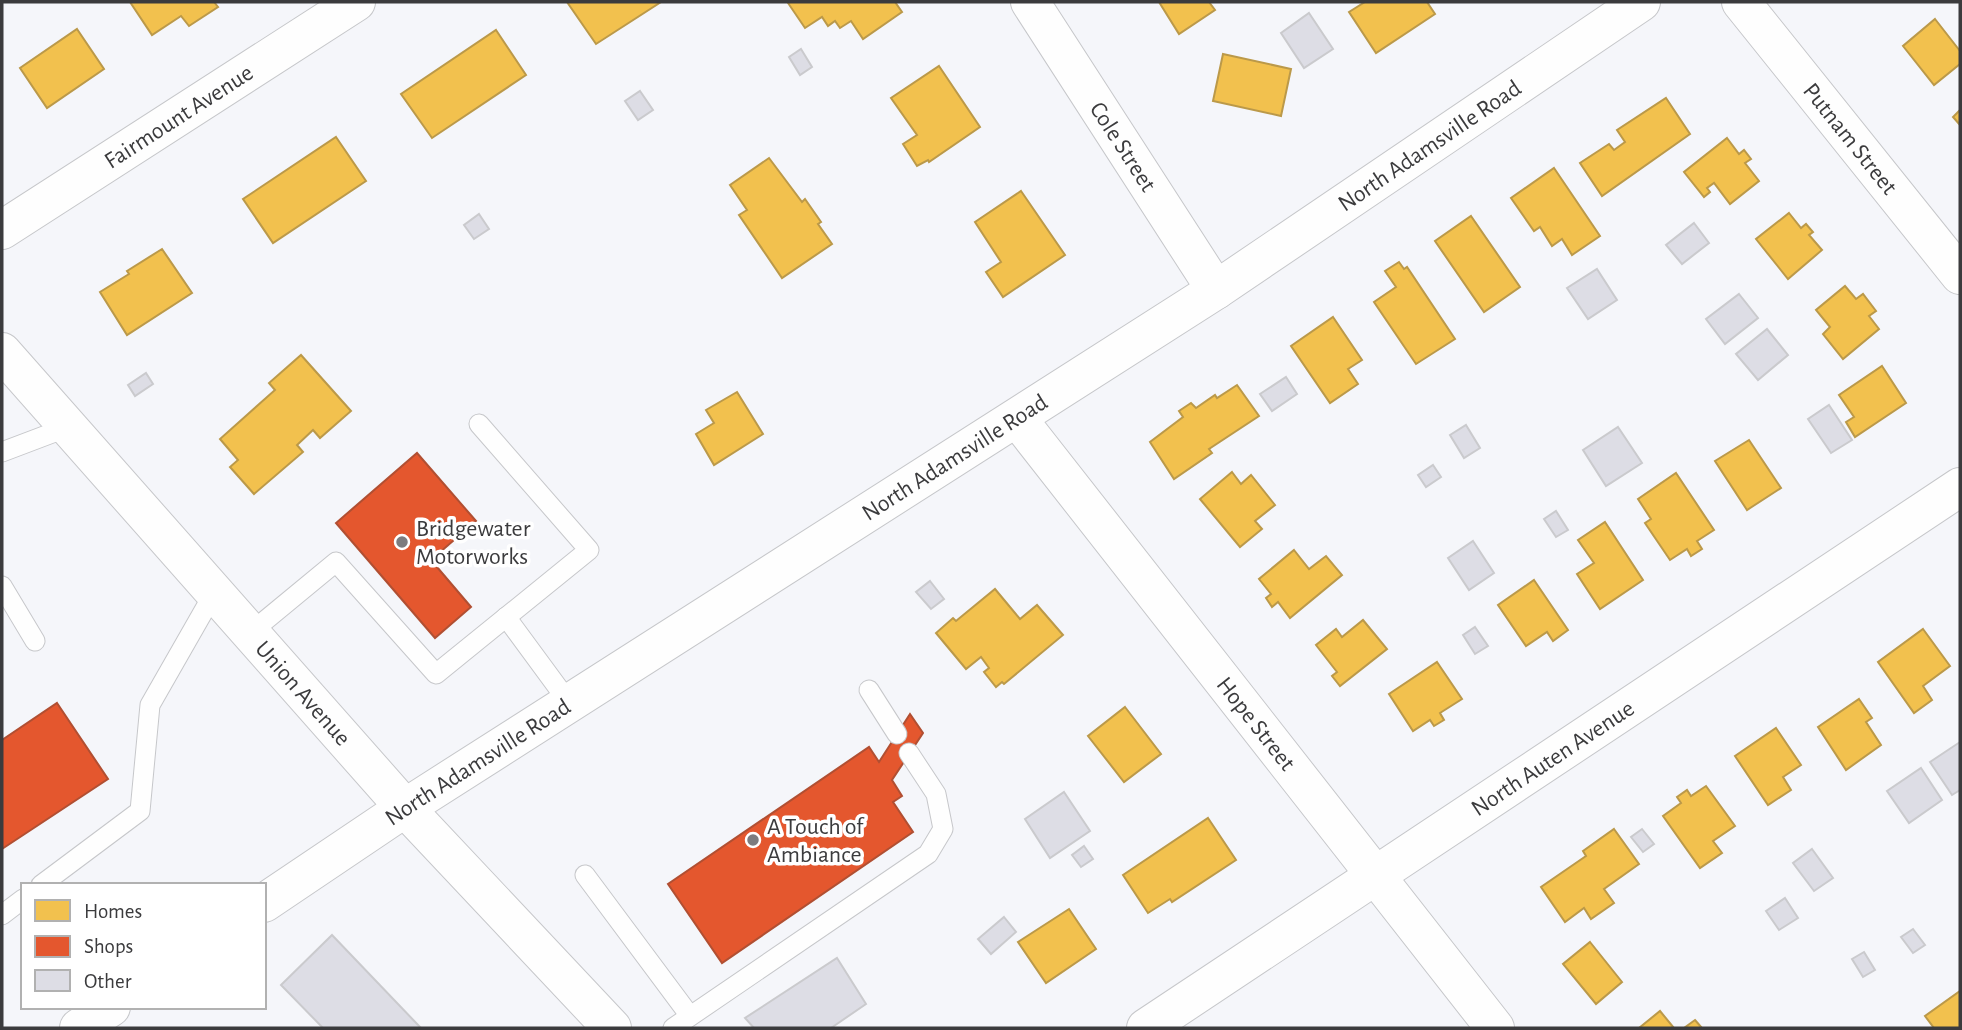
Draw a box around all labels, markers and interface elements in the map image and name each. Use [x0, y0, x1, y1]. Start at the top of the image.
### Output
street label: Fairmount Avenue [101, 61, 258, 174]
street label: North Adamsville Road [1334, 76, 1526, 216]
street label: Putnam Street [1798, 79, 1902, 200]
street label: Cole Street [1085, 98, 1160, 196]
street label: North Adamsville Road [858, 390, 1052, 526]
place label: Bridgewater Motorworks [416, 517, 531, 569]
marker: Bridgewater Motorworks [394, 534, 410, 550]
street label: Union Avenue [250, 637, 355, 751]
street label: Hope Street [1212, 673, 1300, 776]
street label: North Adamsville Road [381, 695, 575, 831]
street label: North Auten Avenue [1467, 696, 1639, 821]
place label: A Touch of Ambiance [767, 815, 865, 867]
marker: A Touch of Ambiance [745, 832, 761, 848]
legend [21, 883, 266, 1009]
text: Homes [84, 901, 142, 922]
text: Shops [84, 936, 133, 957]
text: Other [84, 971, 132, 992]

